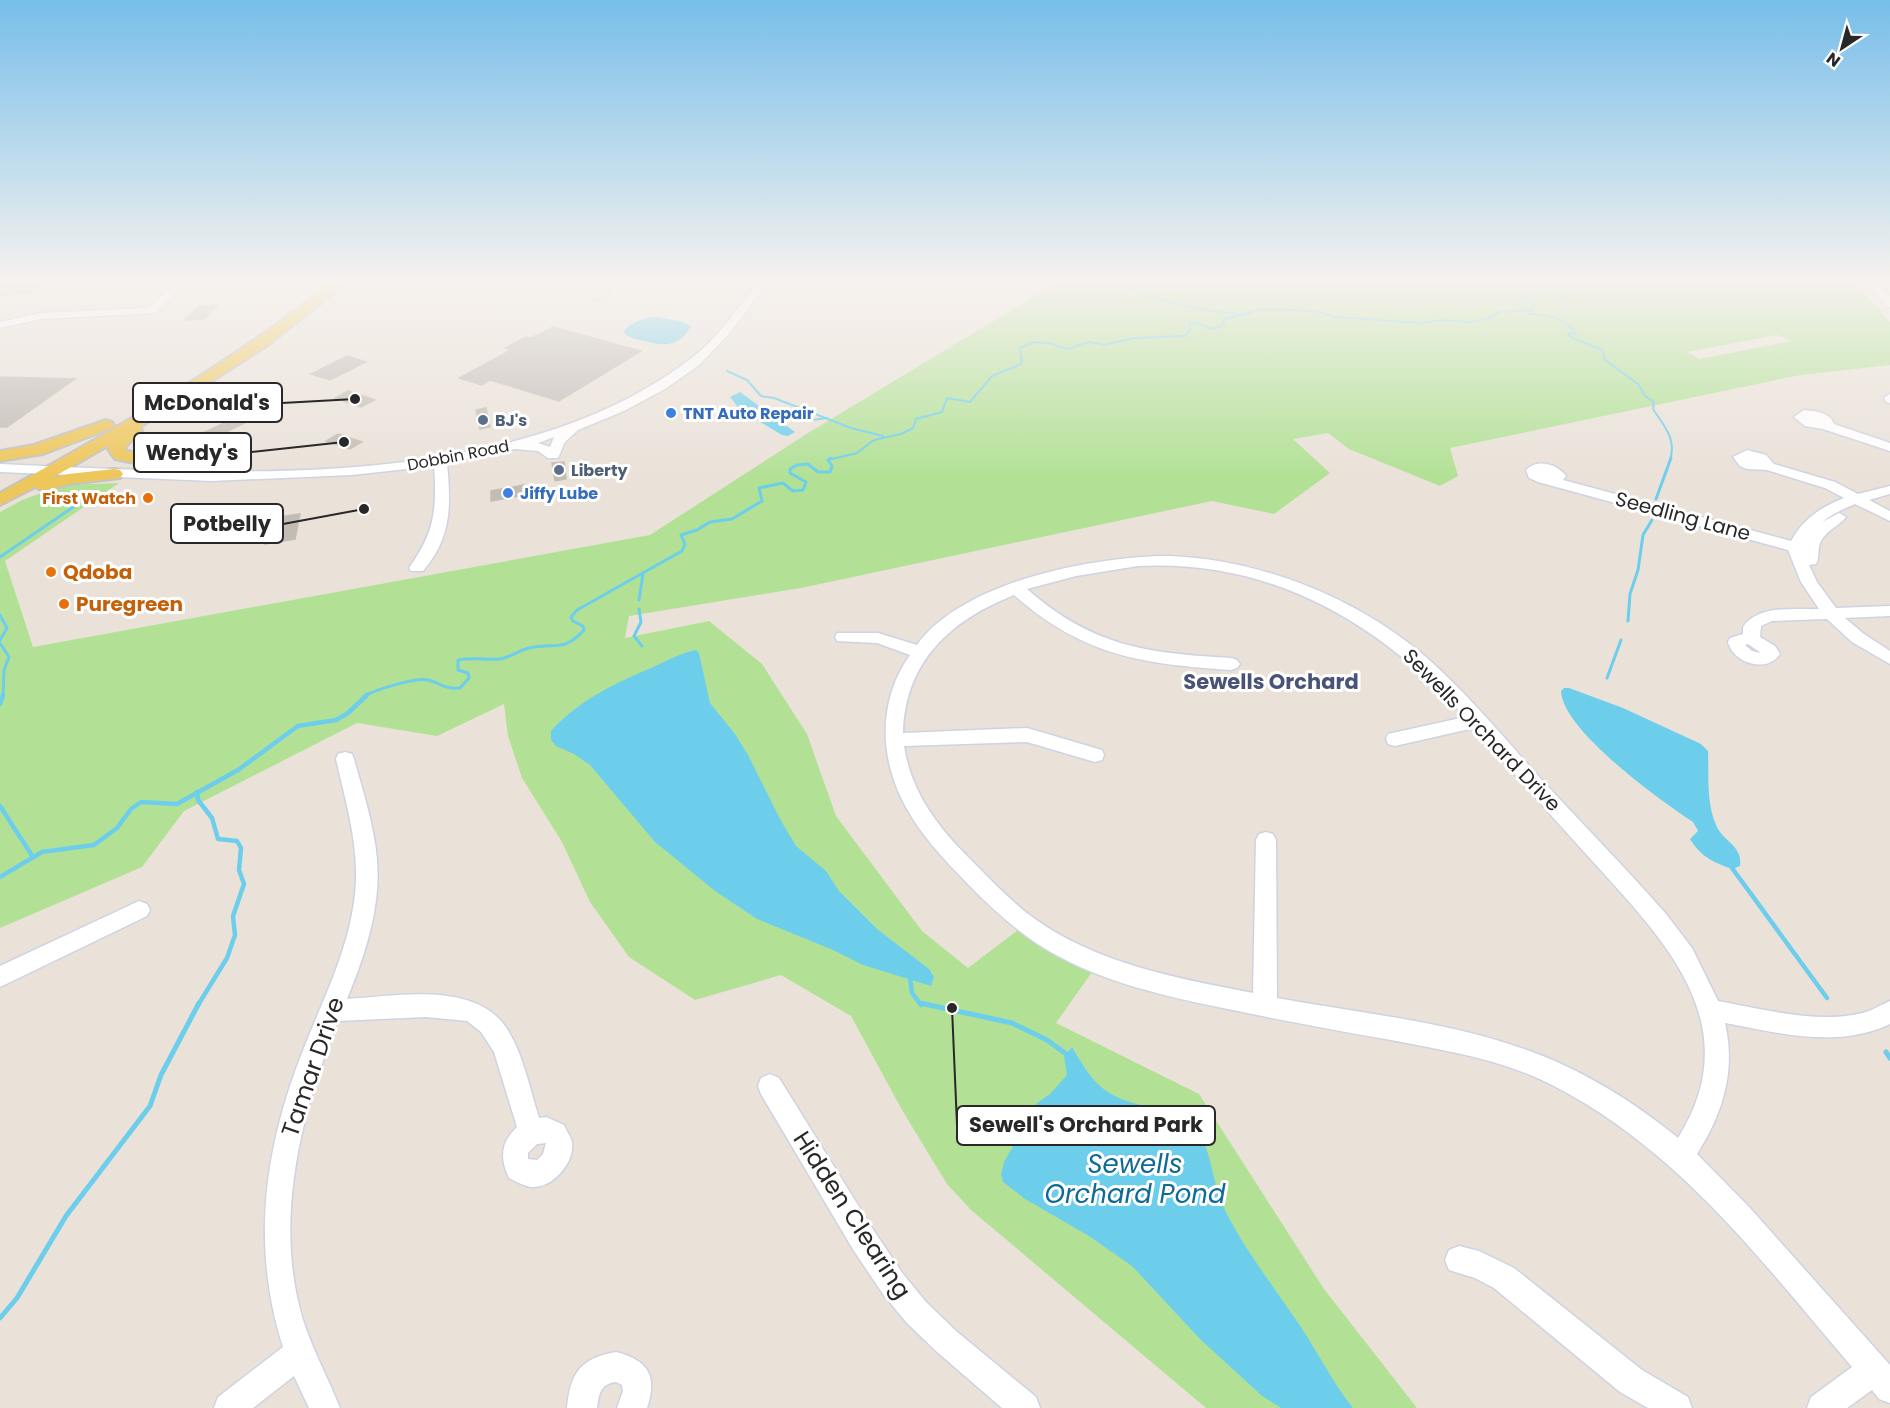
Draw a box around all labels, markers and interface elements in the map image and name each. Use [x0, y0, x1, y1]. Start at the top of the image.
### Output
north arrow [1812, 18, 1872, 78]
text: N [1822, 47, 1845, 73]
callout: McDonald's [133, 383, 282, 422]
text: McDonald's [144, 388, 270, 417]
place label: TNT Auto Repair [683, 402, 814, 425]
marker: TNT Auto Repair [664, 406, 678, 420]
place label: BJ's [495, 409, 527, 432]
marker: BJ's [476, 413, 490, 427]
callout: Wendy's [134, 433, 251, 472]
street label: Dobbin Road [405, 434, 511, 477]
text: Wendy's [145, 438, 239, 467]
place label: Liberty [571, 459, 628, 482]
marker: Liberty [552, 463, 566, 477]
place label: Jiffy Lube [520, 482, 598, 505]
street label: Seedling Lane [1612, 484, 1754, 548]
marker: Jiffy Lube [501, 486, 515, 500]
place label: First Watch [42, 487, 136, 510]
marker: First Watch [141, 491, 155, 505]
callout: Potbelly [171, 504, 283, 543]
text: Potbelly [183, 509, 272, 538]
place label: Qdoba [63, 558, 132, 586]
marker: Qdoba [44, 565, 58, 579]
place label: Puregreen [76, 590, 183, 618]
marker: Puregreen [57, 597, 71, 611]
street label: Sewells Orchard Drive [1397, 642, 1567, 818]
district label: Sewells Orchard [1183, 667, 1359, 696]
street label: Tamar Drive [273, 993, 352, 1141]
callout: Sewell's Orchard Park [957, 1106, 1215, 1145]
text: Sewell's Orchard Park [969, 1110, 1203, 1139]
street label: Hidden Clearing [786, 1125, 919, 1305]
water label: Sewells Orchard Pond [1044, 1146, 1226, 1212]

